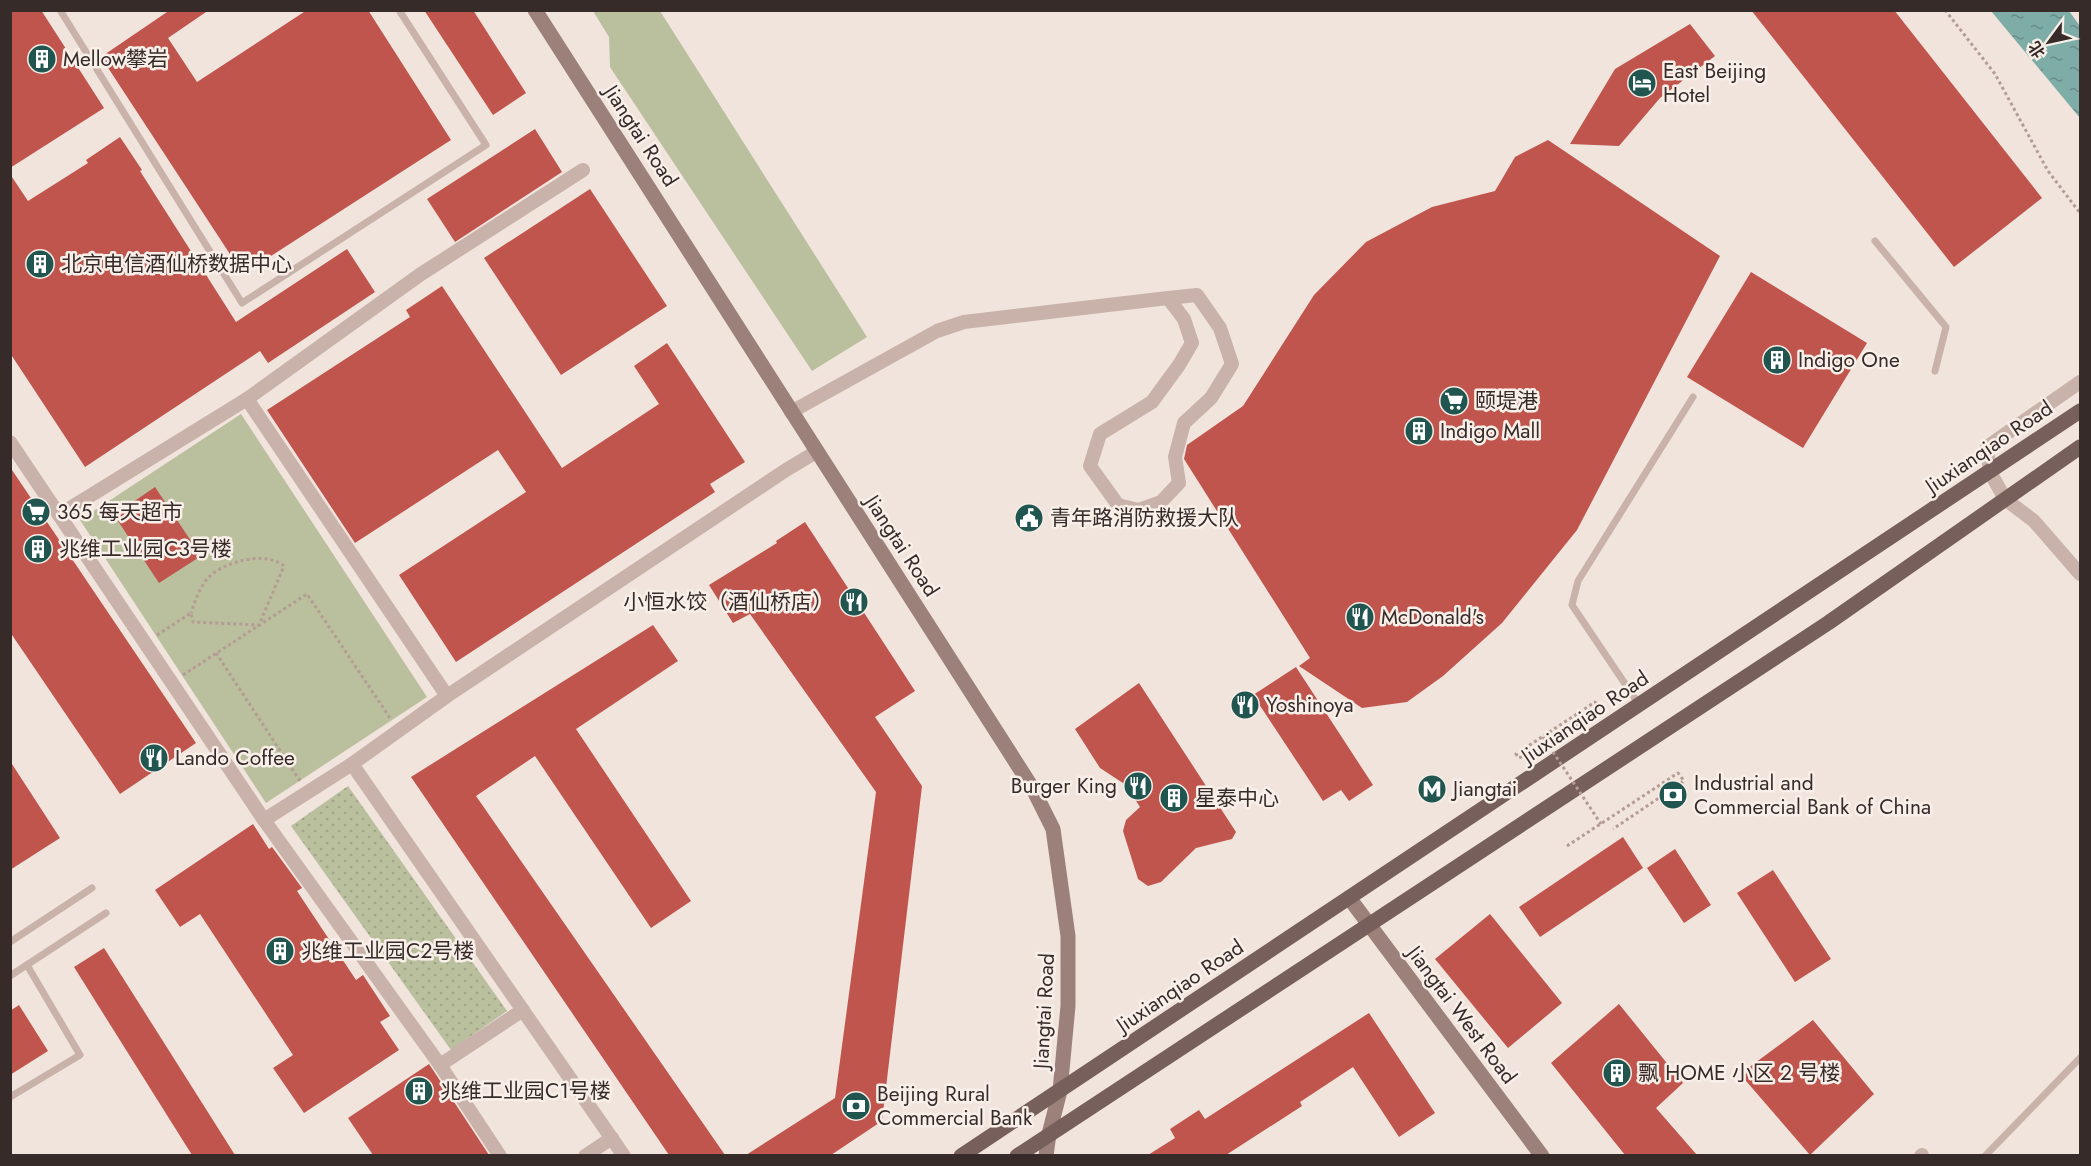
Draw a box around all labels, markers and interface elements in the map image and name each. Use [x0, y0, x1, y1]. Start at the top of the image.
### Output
north arrow [2019, 12, 2079, 72]
text: 北 [2023, 37, 2051, 63]
building icon: Mellow攀岩 [26, 43, 58, 75]
place label: Mellow攀岩 [63, 44, 168, 74]
place label: East Beijing Hotel [1663, 56, 1766, 110]
hotel icon: East Beijing Hotel [1626, 67, 1658, 99]
street label: Jiangtai Road [595, 77, 685, 193]
building icon: 北京电信酒仙桥数据中心 [24, 248, 56, 280]
place label: 北京电信酒仙桥数据中心 [61, 249, 292, 279]
building icon: Indigo One [1761, 344, 1793, 376]
place label: Indigo One [1798, 345, 1900, 375]
supermarket icon: 颐堤港 [1438, 385, 1470, 417]
place label: 颐堤港 [1475, 386, 1538, 416]
street label: Jiuxianqiao Road [1917, 393, 2059, 502]
building icon: Indigo Mall [1403, 415, 1435, 447]
place label: Indigo Mall [1440, 416, 1540, 446]
street label: Jiangtai Road [856, 487, 946, 603]
supermarket icon: 365 每天超市 [20, 496, 52, 528]
place label: 365 每天超市 [57, 497, 183, 527]
public building icon: 青年路消防救援大队 [1013, 502, 1045, 534]
place label: 青年路消防救援大队 [1050, 503, 1239, 533]
building icon: 兆维工业园C3号楼 [22, 533, 54, 565]
place label: 兆维工业园C3号楼 [59, 534, 232, 564]
restaurant icon: 小恒水饺（酒仙桥店） [838, 586, 870, 618]
place label: 小恒水饺（酒仙桥店） [623, 587, 833, 617]
restaurant icon: McDonald's [1344, 601, 1376, 633]
place label: McDonald's [1381, 602, 1484, 632]
street label: Jiuxianqiao Road [1513, 663, 1655, 772]
restaurant icon: Yoshinoya [1229, 689, 1261, 721]
place label: Yoshinoya [1266, 690, 1354, 720]
restaurant icon: Lando Coffee [138, 742, 170, 774]
place label: Lando Coffee [175, 743, 295, 773]
place label: Industrial and Commercial Bank of China [1694, 768, 1931, 822]
restaurant icon: Burger King [1122, 770, 1154, 802]
place label: Burger King [1011, 771, 1117, 801]
metro station icon: Jiangtai [1416, 773, 1448, 805]
place label: Jiangtai [1450, 774, 1517, 804]
bank icon: Industrial and Commercial Bank of China [1657, 779, 1689, 811]
building icon: 星泰中心 [1158, 782, 1190, 814]
place label: 星泰中心 [1195, 783, 1279, 813]
street label: Jiuxianqiao Road [1108, 932, 1250, 1041]
building icon: 兆维工业园C2号楼 [264, 935, 296, 967]
place label: 兆维工业园C2号楼 [301, 936, 474, 966]
street label: Jiangtai West Road [1398, 937, 1524, 1090]
street label: Jiangtai Road [1026, 952, 1062, 1073]
building icon: 飘 HOME 小区 2 号楼 [1601, 1057, 1633, 1089]
place label: 飘 HOME 小区 2 号楼 [1638, 1058, 1840, 1088]
building icon: 兆维工业园C1号楼 [403, 1075, 435, 1107]
place label: 兆维工业园C1号楼 [440, 1076, 611, 1106]
place label: Beijing Rural Commercial Bank [877, 1079, 1033, 1133]
bank icon: Beijing Rural Commercial Bank [840, 1090, 872, 1122]

